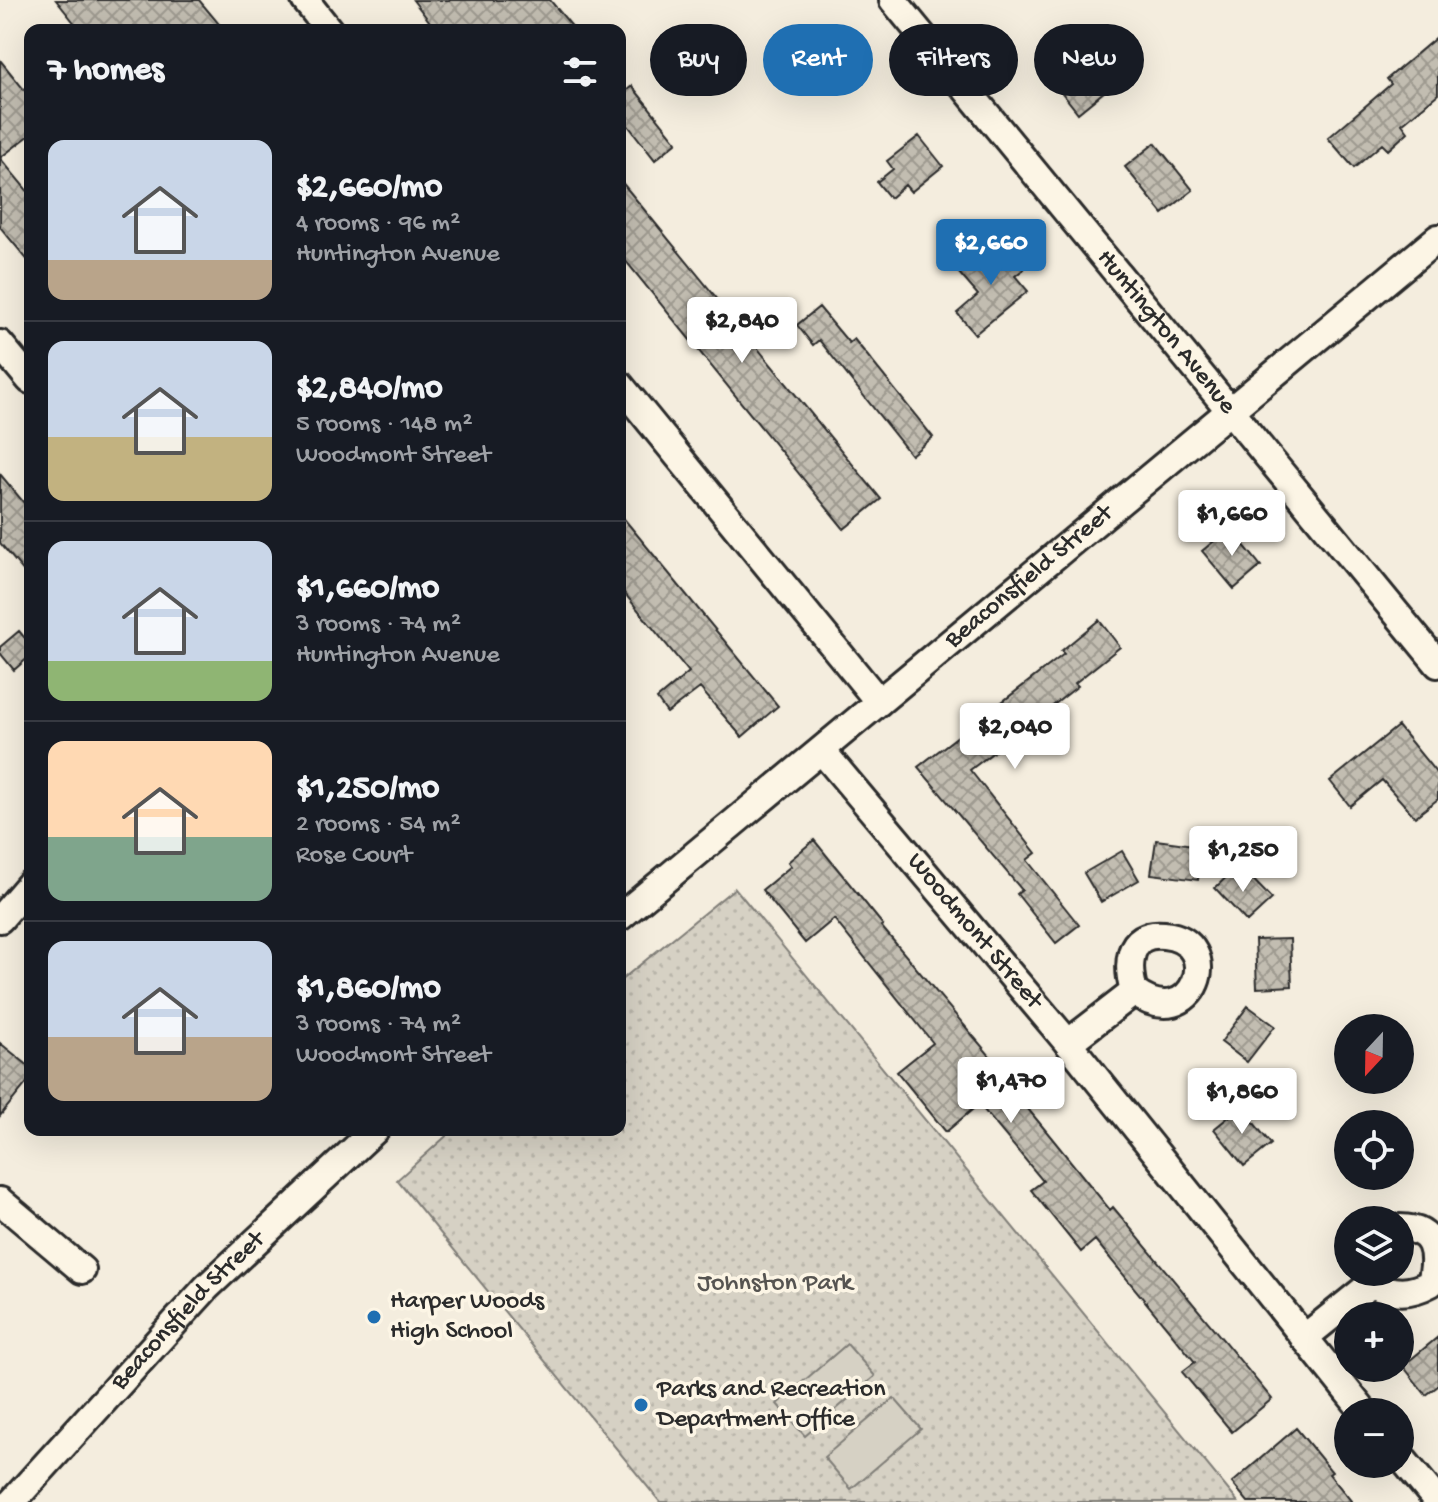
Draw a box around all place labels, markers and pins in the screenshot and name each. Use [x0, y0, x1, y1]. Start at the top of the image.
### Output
pin: $2,660 [926, 219, 1056, 287]
pin: $2,840 [677, 297, 807, 365]
pin: $1,660 [1167, 490, 1297, 558]
pin: $2,040 [950, 703, 1080, 771]
pin: $1,250 [1178, 826, 1308, 894]
pin: $1,470 [946, 1057, 1076, 1125]
pin: $1,860 [1177, 1068, 1307, 1136]
place label: Harper Woods High School [390, 1287, 545, 1348]
marker: Harper Woods High School [365, 1308, 383, 1326]
place label: Parks and Recreation Department Office [655, 1375, 886, 1436]
marker: Parks and Recreation Department Office [632, 1396, 650, 1414]

